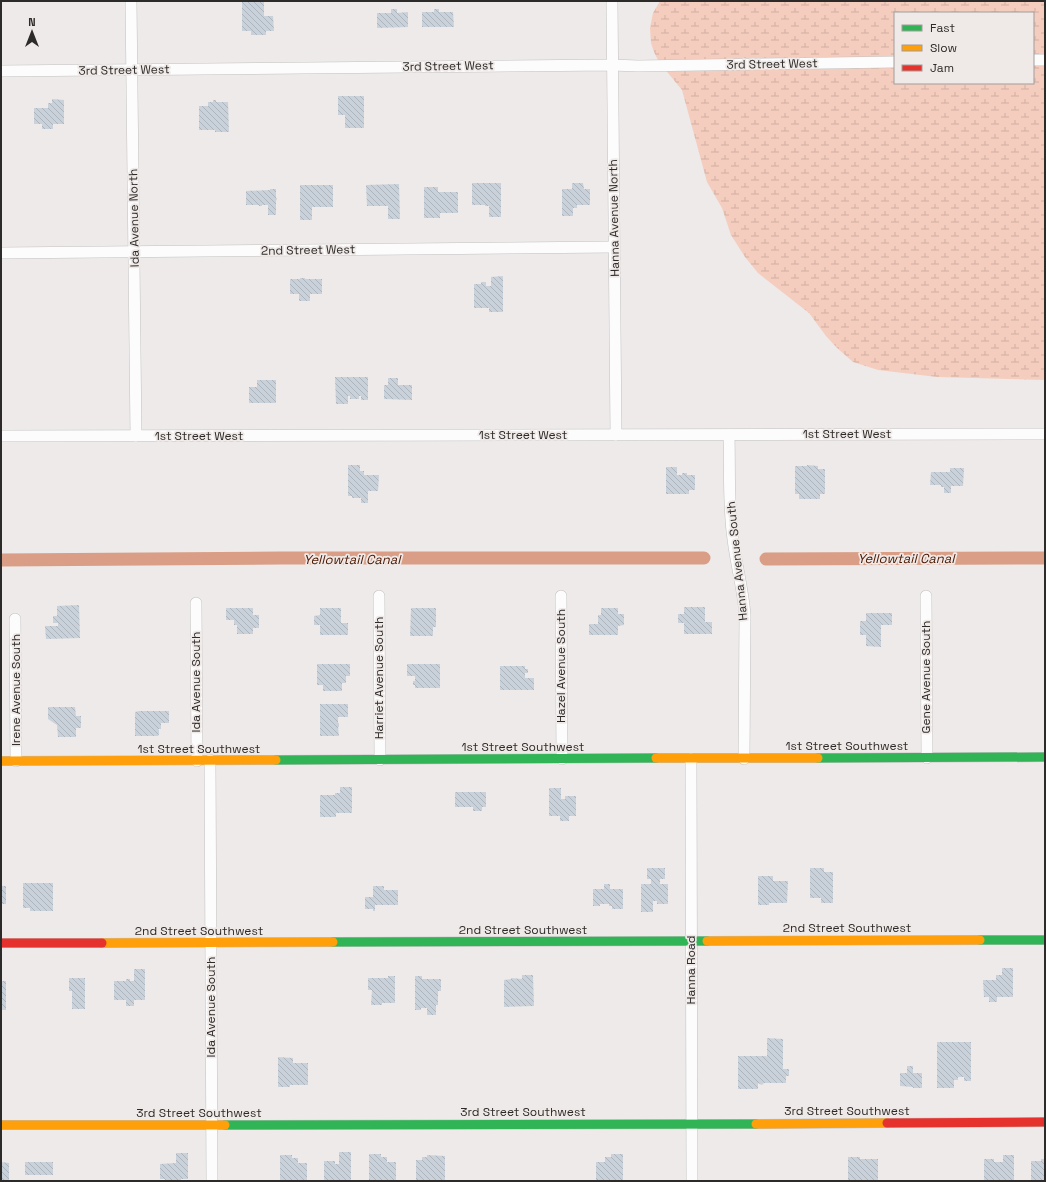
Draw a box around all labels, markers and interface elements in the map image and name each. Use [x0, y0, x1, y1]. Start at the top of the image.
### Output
north arrow [12, 12, 52, 52]
legend [894, 12, 1034, 84]
text: N [28, 15, 36, 29]
text: Fast [930, 20, 955, 36]
text: Slow [930, 40, 957, 56]
street label: 3rd Street West [726, 55, 818, 73]
street label: 3rd Street West [402, 57, 494, 75]
text: Jam [930, 60, 954, 76]
street label: 3rd Street West [78, 61, 170, 79]
street label: Hanna Avenue North [605, 159, 623, 277]
street label: Ida Avenue North [125, 169, 143, 267]
street label: 2nd Street West [261, 241, 355, 259]
street label: 1st Street West [803, 426, 891, 442]
street label: 1st Street West [479, 427, 567, 443]
street label: 1st Street West [155, 428, 243, 444]
street label: Hanna Avenue South [723, 501, 751, 621]
water label: Yellowtail Canal [858, 550, 956, 567]
water label: Yellowtail Canal [304, 551, 402, 568]
street label: Hazel Avenue South [553, 609, 569, 723]
street label: Harriet Avenue South [371, 617, 387, 739]
street label: Gene Avenue South [918, 621, 934, 733]
street label: Ida Avenue South [188, 632, 204, 732]
street label: Irene Avenue South [8, 634, 24, 746]
street label: 1st Street Southwest [786, 738, 908, 754]
street label: 1st Street Southwest [462, 739, 584, 755]
street label: 1st Street Southwest [138, 741, 260, 757]
street label: 2nd Street Southwest [783, 920, 911, 936]
street label: 2nd Street Southwest [459, 922, 587, 938]
street label: 2nd Street Southwest [135, 923, 263, 939]
street label: Hanna Road [683, 936, 699, 1004]
street label: Ida Avenue South [203, 957, 219, 1057]
street label: 3rd Street Southwest [784, 1103, 910, 1119]
street label: 3rd Street Southwest [460, 1104, 586, 1120]
street label: 3rd Street Southwest [136, 1105, 262, 1121]

